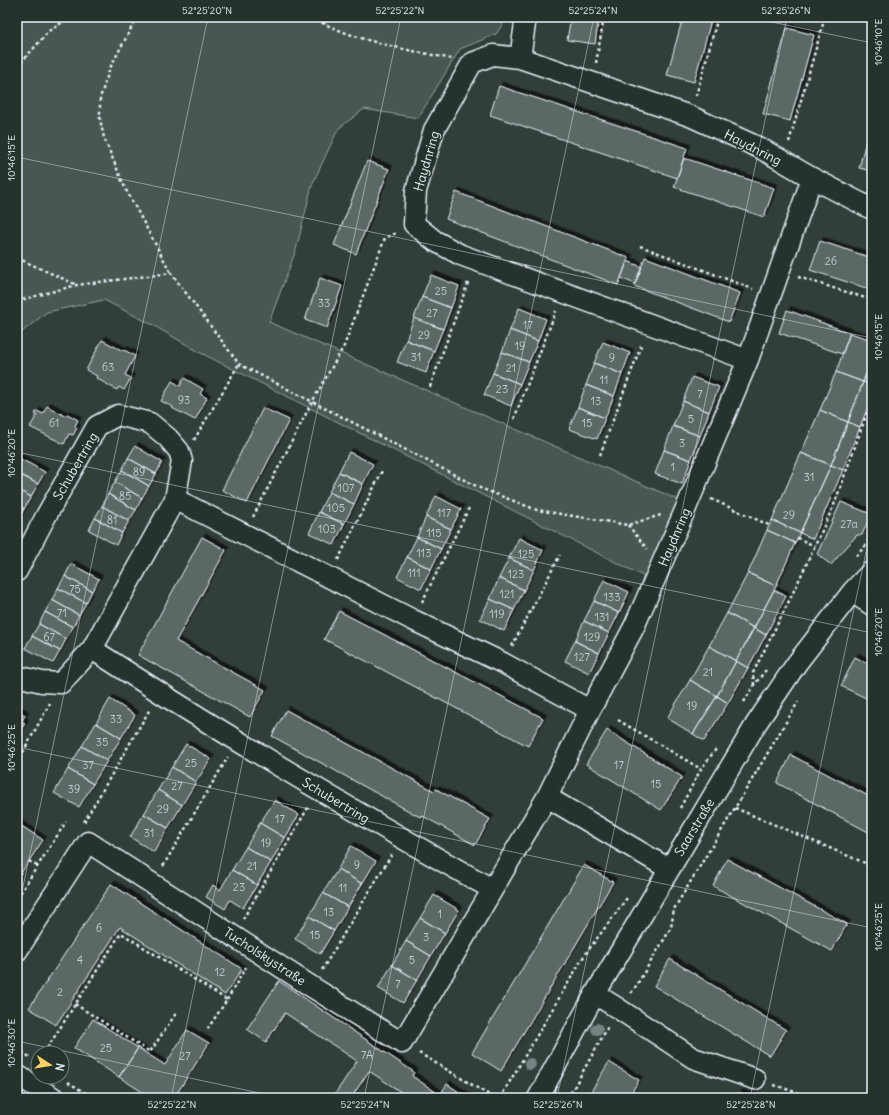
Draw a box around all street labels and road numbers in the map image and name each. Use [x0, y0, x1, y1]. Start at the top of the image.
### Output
street label: Haydnring [721, 126, 784, 169]
street label: Haydnring [410, 129, 443, 193]
street label: Schubertring [49, 429, 102, 503]
street label: Haydnring [654, 505, 694, 569]
street label: Schubertring [299, 774, 373, 827]
street label: Saarstraße [671, 795, 718, 859]
street label: Tucholskystraße [220, 924, 309, 989]

